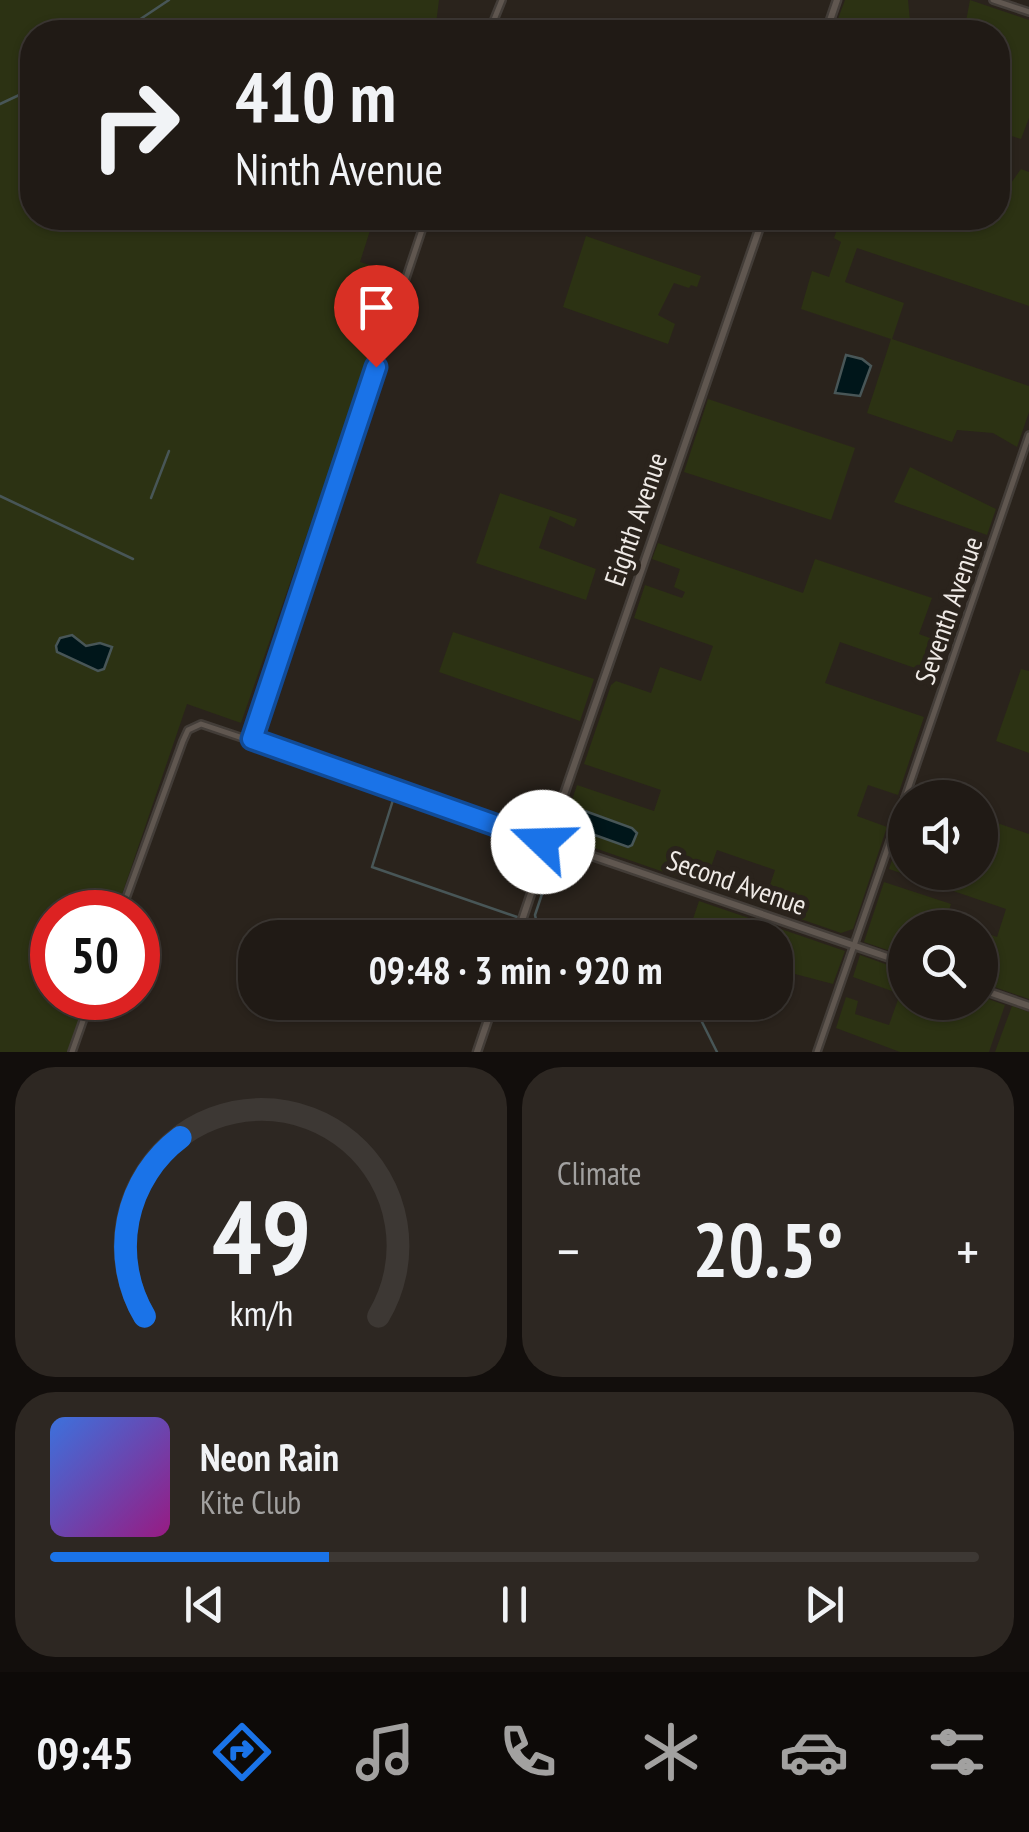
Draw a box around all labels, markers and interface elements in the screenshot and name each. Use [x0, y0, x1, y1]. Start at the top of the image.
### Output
text: 410 m [235, 51, 396, 141]
icon: right [70, 60, 200, 190]
text: Ninth Avenue [235, 139, 443, 197]
pin [334, 265, 419, 368]
icon: arrive [349, 280, 404, 335]
street label: Eighth Avenue [595, 447, 675, 591]
street label: Seventh Avenue [905, 531, 991, 689]
map controls [888, 780, 998, 1020]
button: sound [888, 780, 998, 890]
position arrow [491, 790, 595, 894]
street label: Second Avenue [662, 841, 812, 923]
speed limit sign: 50 [30, 890, 160, 1020]
button: search [888, 910, 998, 1020]
text: 09:48 · 3 min · 920 m [369, 945, 662, 994]
text: Climate [557, 1152, 641, 1194]
text: 49 [211, 1168, 311, 1303]
text: 20.5° [693, 1201, 843, 1298]
text: − [557, 1215, 580, 1286]
text: + [956, 1215, 979, 1286]
text: km/h [229, 1290, 293, 1336]
text: Neon Rain [200, 1432, 339, 1481]
text: Kite Club [200, 1481, 301, 1523]
icon: previous [177, 1577, 232, 1632]
icon: pause [487, 1577, 542, 1632]
icon: next [797, 1577, 852, 1632]
icon: directions [207, 1717, 277, 1787]
icon: music [350, 1717, 420, 1787]
icon: phone [493, 1717, 563, 1787]
icon: climate [636, 1717, 706, 1787]
icon: car [779, 1717, 849, 1787]
icon: filters [922, 1717, 992, 1787]
text: 09:45 [37, 1723, 134, 1781]

